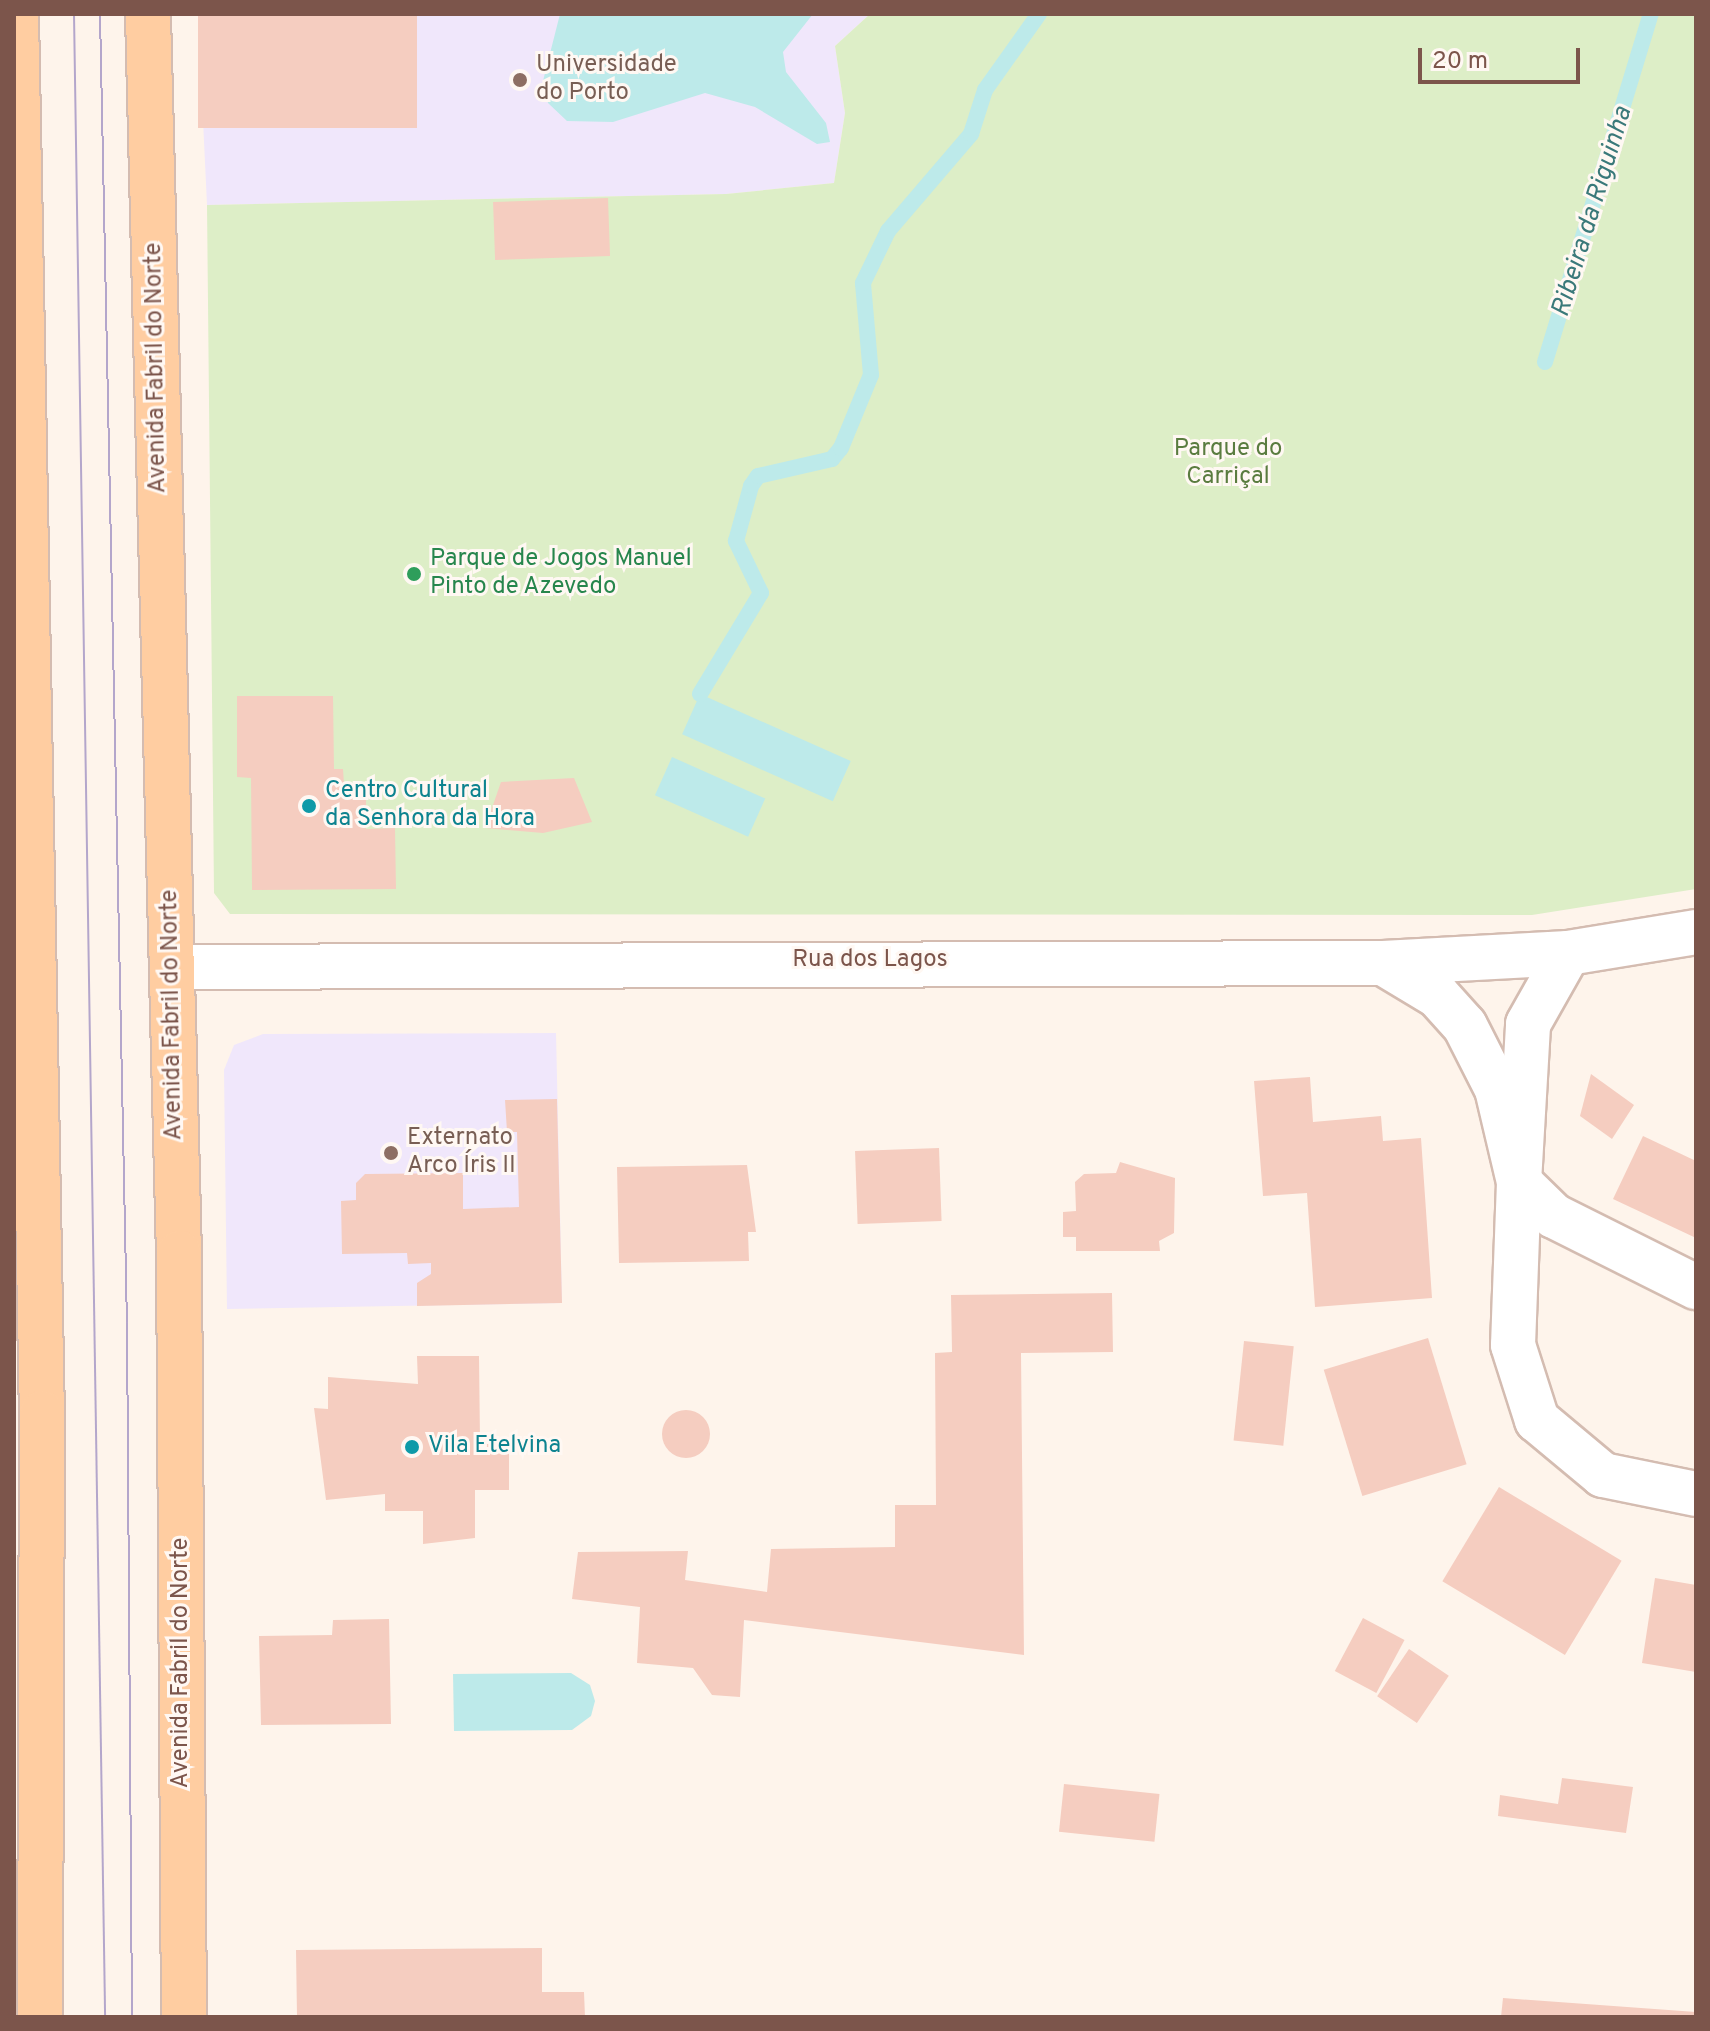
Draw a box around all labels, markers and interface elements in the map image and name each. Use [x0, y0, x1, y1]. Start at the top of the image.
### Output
scale bar [1422, 32, 1584, 82]
text: 20 m [1432, 47, 1488, 77]
place label: Universidade do Porto [536, 52, 677, 108]
marker: Universidade do Porto [511, 71, 529, 89]
water label: Ribeira da Riguinha [1546, 103, 1640, 321]
street label: Avenida Fabril do Norte [140, 242, 174, 494]
park label: Parque do Carriçal [1174, 436, 1282, 492]
place label: Parque de Jogos Manuel Pinto de Azevedo [430, 546, 692, 602]
marker: Parque de Jogos Manuel Pinto de Azevedo [405, 565, 423, 583]
place label: Centro Cultural da Senhora da Hora [325, 778, 535, 834]
marker: Centro Cultural da Senhora da Hora [300, 797, 318, 815]
street label: Avenida Fabril do Norte [156, 889, 190, 1141]
street label: Rua dos Lagos [792, 947, 948, 975]
place label: Externato Arco Íris II [407, 1125, 516, 1181]
marker: Externato Arco Íris II [382, 1144, 400, 1162]
place label: Vila Etelvina [428, 1433, 561, 1461]
marker: Vila Etelvina [403, 1438, 421, 1456]
street label: Avenida Fabril do Norte [168, 1538, 196, 1788]

